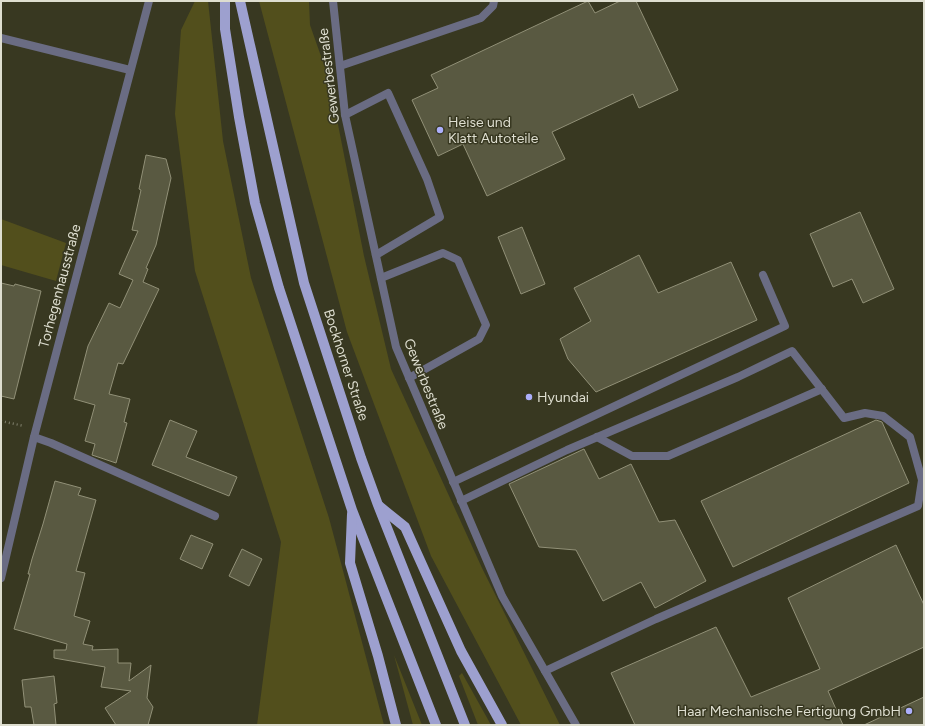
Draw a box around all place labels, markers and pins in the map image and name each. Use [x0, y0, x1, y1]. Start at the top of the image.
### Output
place label: Heise und Klatt Autoteile [448, 114, 539, 147]
marker: Heise und Klatt Autoteile [435, 125, 445, 135]
place label: Hyundai [537, 389, 589, 406]
marker: Hyundai [524, 392, 534, 402]
place label: Haar Mechanische Fertigung GmbH [677, 703, 901, 720]
marker: Haar Mechanische Fertigung GmbH [904, 706, 914, 716]

